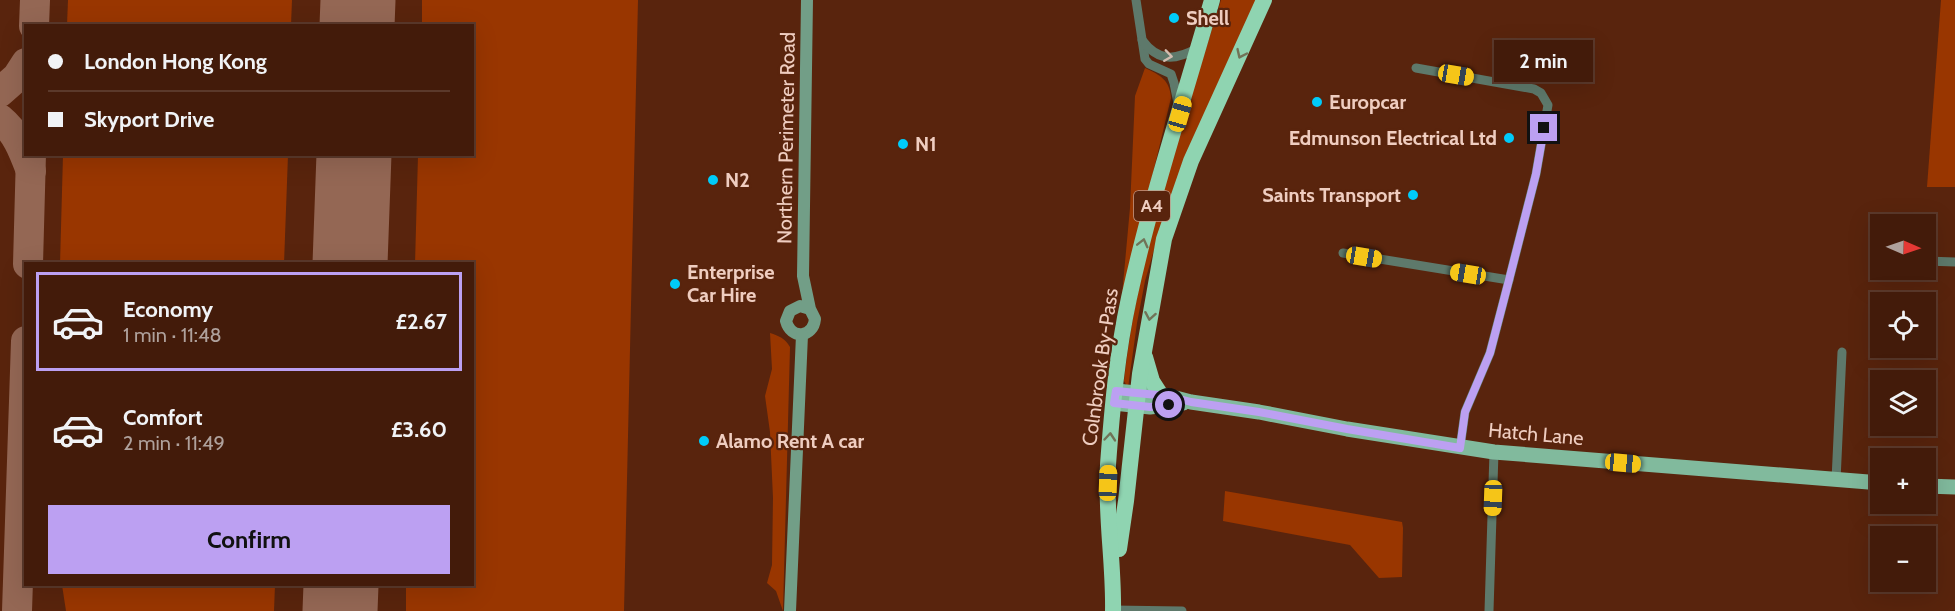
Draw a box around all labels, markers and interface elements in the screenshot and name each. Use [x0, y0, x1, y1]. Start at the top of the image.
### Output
place label: Shell [1186, 6, 1229, 30]
marker: Shell [1167, 11, 1181, 25]
street label: Northern Perimeter Road [772, 32, 800, 244]
callout: 2 min [1494, 41, 1594, 83]
one-way arrow [1236, 47, 1248, 58]
text: London Hong Kong [84, 48, 267, 75]
one-way arrow [1163, 49, 1172, 61]
text: 2 min [1519, 49, 1568, 73]
car [1437, 63, 1475, 87]
place label: Europcar [1329, 90, 1407, 114]
car [1166, 94, 1194, 134]
marker: Europcar [1310, 95, 1324, 109]
text: Skyport Drive [84, 106, 214, 133]
route end [1530, 114, 1557, 141]
place label: Edmunson Electrical Ltd [1289, 126, 1497, 150]
marker: Edmunson Electrical Ltd [1502, 131, 1516, 145]
place label: N1 [915, 132, 937, 156]
marker: N1 [896, 137, 910, 151]
place label: N2 [725, 168, 750, 192]
marker: N2 [706, 173, 720, 187]
place label: Saints Transport [1262, 183, 1401, 207]
marker: Saints Transport [1406, 188, 1420, 202]
road number: A4 [1134, 191, 1170, 221]
north arrow [1870, 214, 1936, 280]
map controls [1870, 214, 1936, 592]
one-way arrow [1135, 238, 1148, 248]
car [1345, 245, 1383, 269]
place label: Enterprise Car Hire [687, 260, 775, 307]
car [1449, 262, 1487, 286]
marker: Enterprise Car Hire [668, 277, 682, 291]
street label: Colnbrook By-Pass [1077, 287, 1123, 447]
button: locate [1870, 292, 1936, 358]
icon: car [51, 295, 105, 349]
text: Economy [123, 296, 213, 323]
text: £2.67 [395, 308, 447, 335]
one-way arrow [1144, 311, 1156, 320]
text: 1 min · 11:48 [123, 323, 222, 347]
button: layers [1870, 370, 1936, 436]
route start [1155, 391, 1182, 418]
icon: car [51, 403, 105, 457]
text: Comfort [123, 404, 202, 431]
text: £3.60 [391, 416, 447, 443]
street label: Hatch Lane [1487, 418, 1585, 450]
place label: Alamo Rent A car [716, 429, 865, 453]
text: 2 min · 11:49 [123, 431, 225, 455]
one-way arrow [1104, 433, 1117, 442]
marker: Alamo Rent A car [697, 434, 711, 448]
button: + [1870, 448, 1936, 514]
car [1604, 452, 1642, 474]
car [1098, 465, 1118, 501]
car [1483, 480, 1503, 516]
button: Confirm [48, 505, 450, 574]
button: − [1870, 526, 1936, 592]

